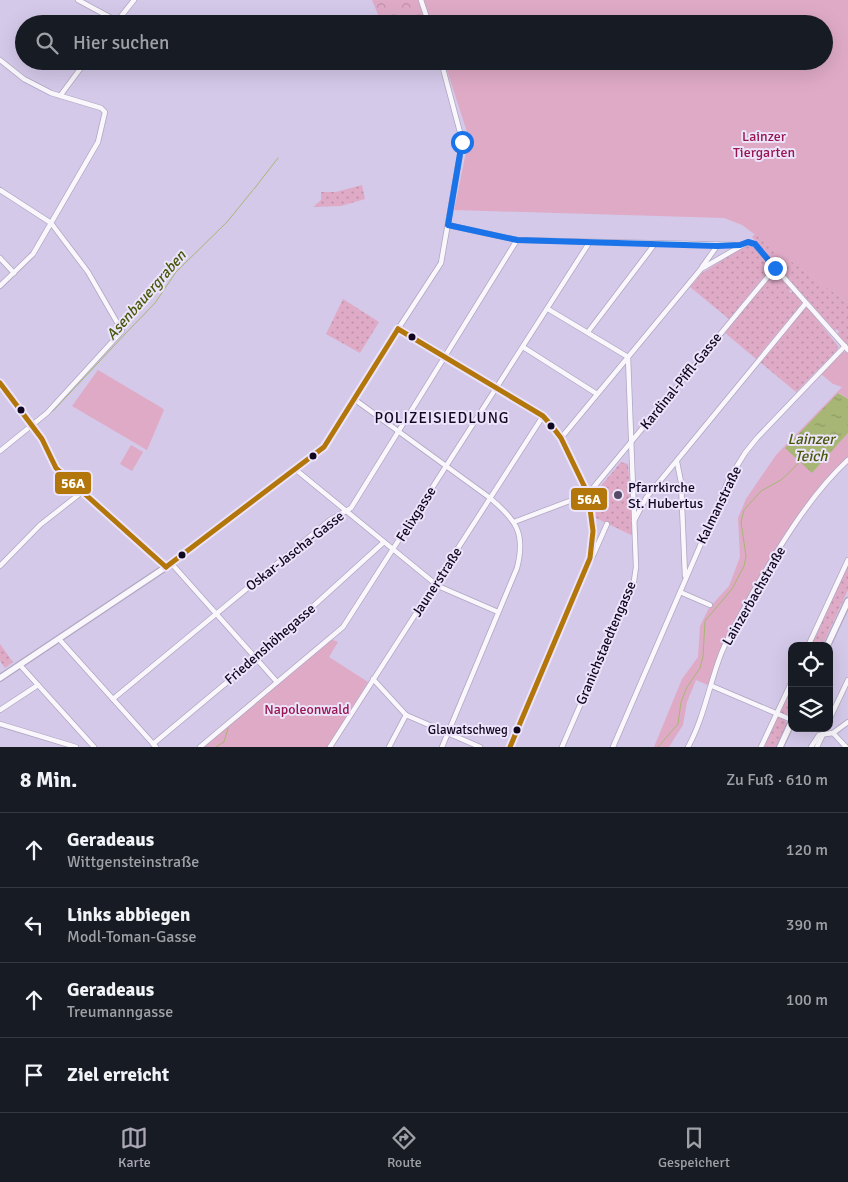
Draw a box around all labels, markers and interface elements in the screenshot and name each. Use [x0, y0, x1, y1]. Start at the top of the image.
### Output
search box [15, 15, 833, 70]
icon: search [33, 29, 61, 57]
text: Hier suchen [73, 31, 169, 55]
park label: Lainzer Tiergarten [733, 128, 795, 161]
route start [451, 131, 474, 154]
water label: Asenbauergraben [102, 246, 190, 343]
route end [764, 257, 787, 280]
street label: Kardinal-Piffl-Gasse [637, 329, 725, 433]
unlabelled marker [407, 332, 417, 342]
unlabelled marker [16, 405, 26, 415]
district label: POLIZEISIEDLUNG [374, 409, 510, 427]
unlabelled marker [546, 421, 556, 431]
water label: Lainzer Teich [787, 430, 837, 465]
unlabelled marker [308, 451, 318, 461]
street label: Kalmanstraße [693, 463, 745, 547]
line badge: 56A [54, 471, 92, 495]
text: 56A [61, 475, 85, 492]
place label: Pfarrkirche St. Hubertus [628, 479, 703, 512]
street label: Felixgasse [392, 483, 440, 545]
line badge: 56A [570, 487, 608, 511]
marker: Pfarrkirche St. Hubertus [612, 489, 624, 501]
text: 56A [577, 491, 601, 508]
street label: Oskar-Jascha-Gasse [243, 507, 347, 595]
street label: Lainzerbachstraße [719, 543, 789, 649]
street label: Jaunerstraße [408, 544, 466, 620]
unlabelled marker [177, 550, 187, 560]
street label: Granichstaedtengasse [572, 579, 640, 707]
street label: Friedenshöhegasse [221, 600, 319, 688]
map controls [788, 642, 833, 732]
button: locate [788, 642, 833, 687]
button: layers [788, 687, 833, 732]
park label: Napoleonwald [264, 701, 350, 718]
place label: Glawatschweg [428, 722, 508, 738]
marker: Glawatschweg [512, 725, 522, 735]
text: 8 Min. [20, 767, 77, 793]
text: Zu Fuß · 610 m [726, 770, 828, 790]
text: Geradeaus [67, 828, 154, 852]
icon: ahead [20, 836, 48, 864]
text: 120 m [786, 840, 828, 860]
text: Wittgensteinstraße [67, 852, 199, 872]
text: Links abbiegen [67, 903, 190, 927]
icon: left [20, 911, 48, 939]
text: 390 m [786, 915, 828, 935]
text: Modl-Toman-Gasse [67, 927, 196, 947]
text: Geradeaus [67, 978, 154, 1002]
icon: ahead [20, 986, 48, 1014]
text: 100 m [786, 990, 828, 1010]
text: Treumanngasse [67, 1002, 173, 1022]
icon: arrive [20, 1061, 48, 1089]
text: Ziel erreicht [67, 1063, 169, 1087]
tab: Karte [118, 1124, 151, 1171]
tab: Route [387, 1124, 422, 1171]
tab: Gespeichert [658, 1124, 730, 1171]

